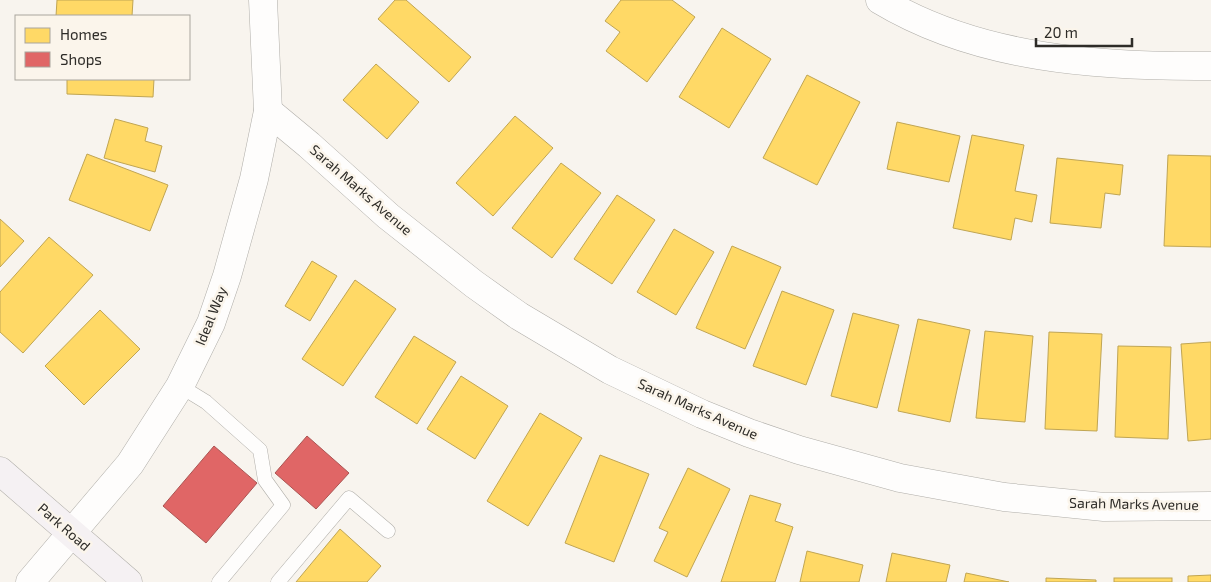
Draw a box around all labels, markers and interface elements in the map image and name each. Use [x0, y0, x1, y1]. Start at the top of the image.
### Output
legend [15, 15, 190, 80]
scale bar [1036, 15, 1132, 47]
text: 20 m [1044, 23, 1078, 41]
text: Homes [60, 25, 107, 43]
text: Shops [60, 50, 102, 68]
street label: Sarah Marks Avenue [307, 141, 416, 239]
street label: Ideal Way [191, 283, 230, 348]
street label: Sarah Marks Avenue [636, 374, 761, 443]
street label: Sarah Marks Avenue [1069, 494, 1199, 513]
street label: Park Road [35, 499, 94, 554]

